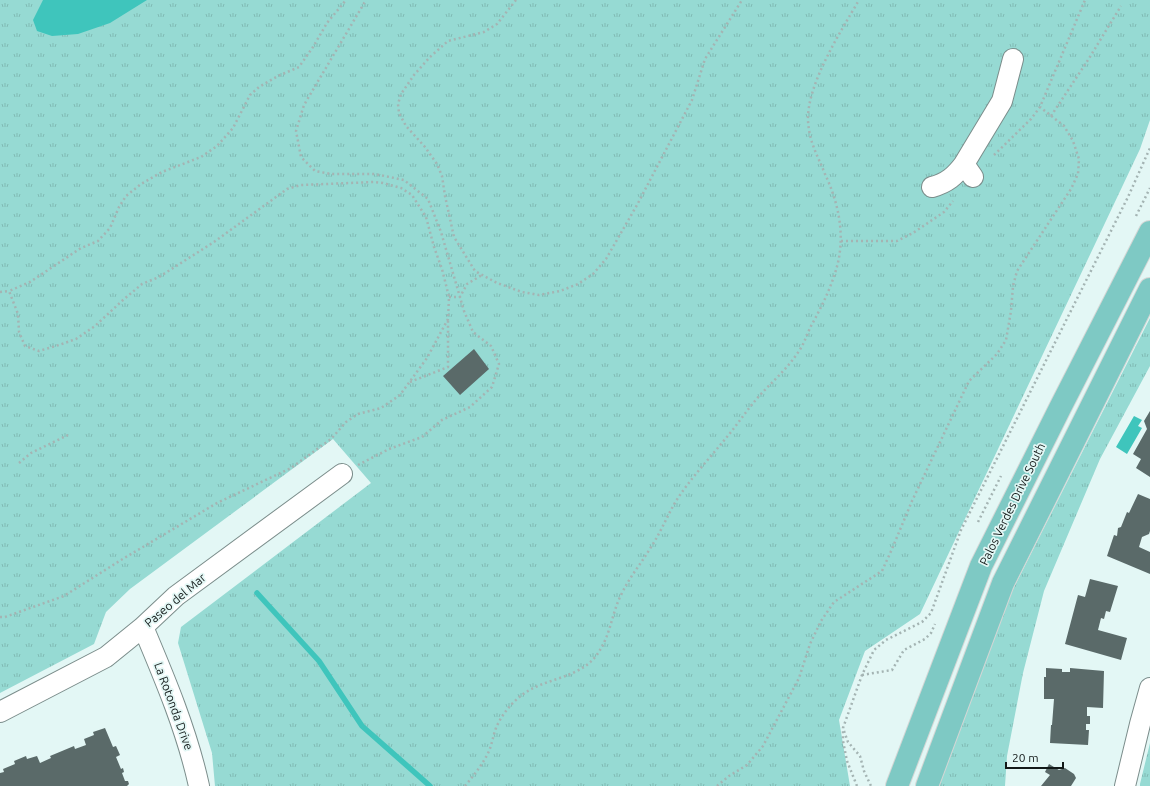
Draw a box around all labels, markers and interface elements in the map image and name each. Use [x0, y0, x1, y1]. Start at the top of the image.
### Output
street label: Palos Verdes Drive South [977, 441, 1047, 567]
street label: Paseo del Mar [142, 570, 208, 629]
street label: La Rotonda Drive [152, 660, 196, 752]
scale bar [1006, 744, 1063, 770]
text: 20 m [1012, 751, 1039, 764]

